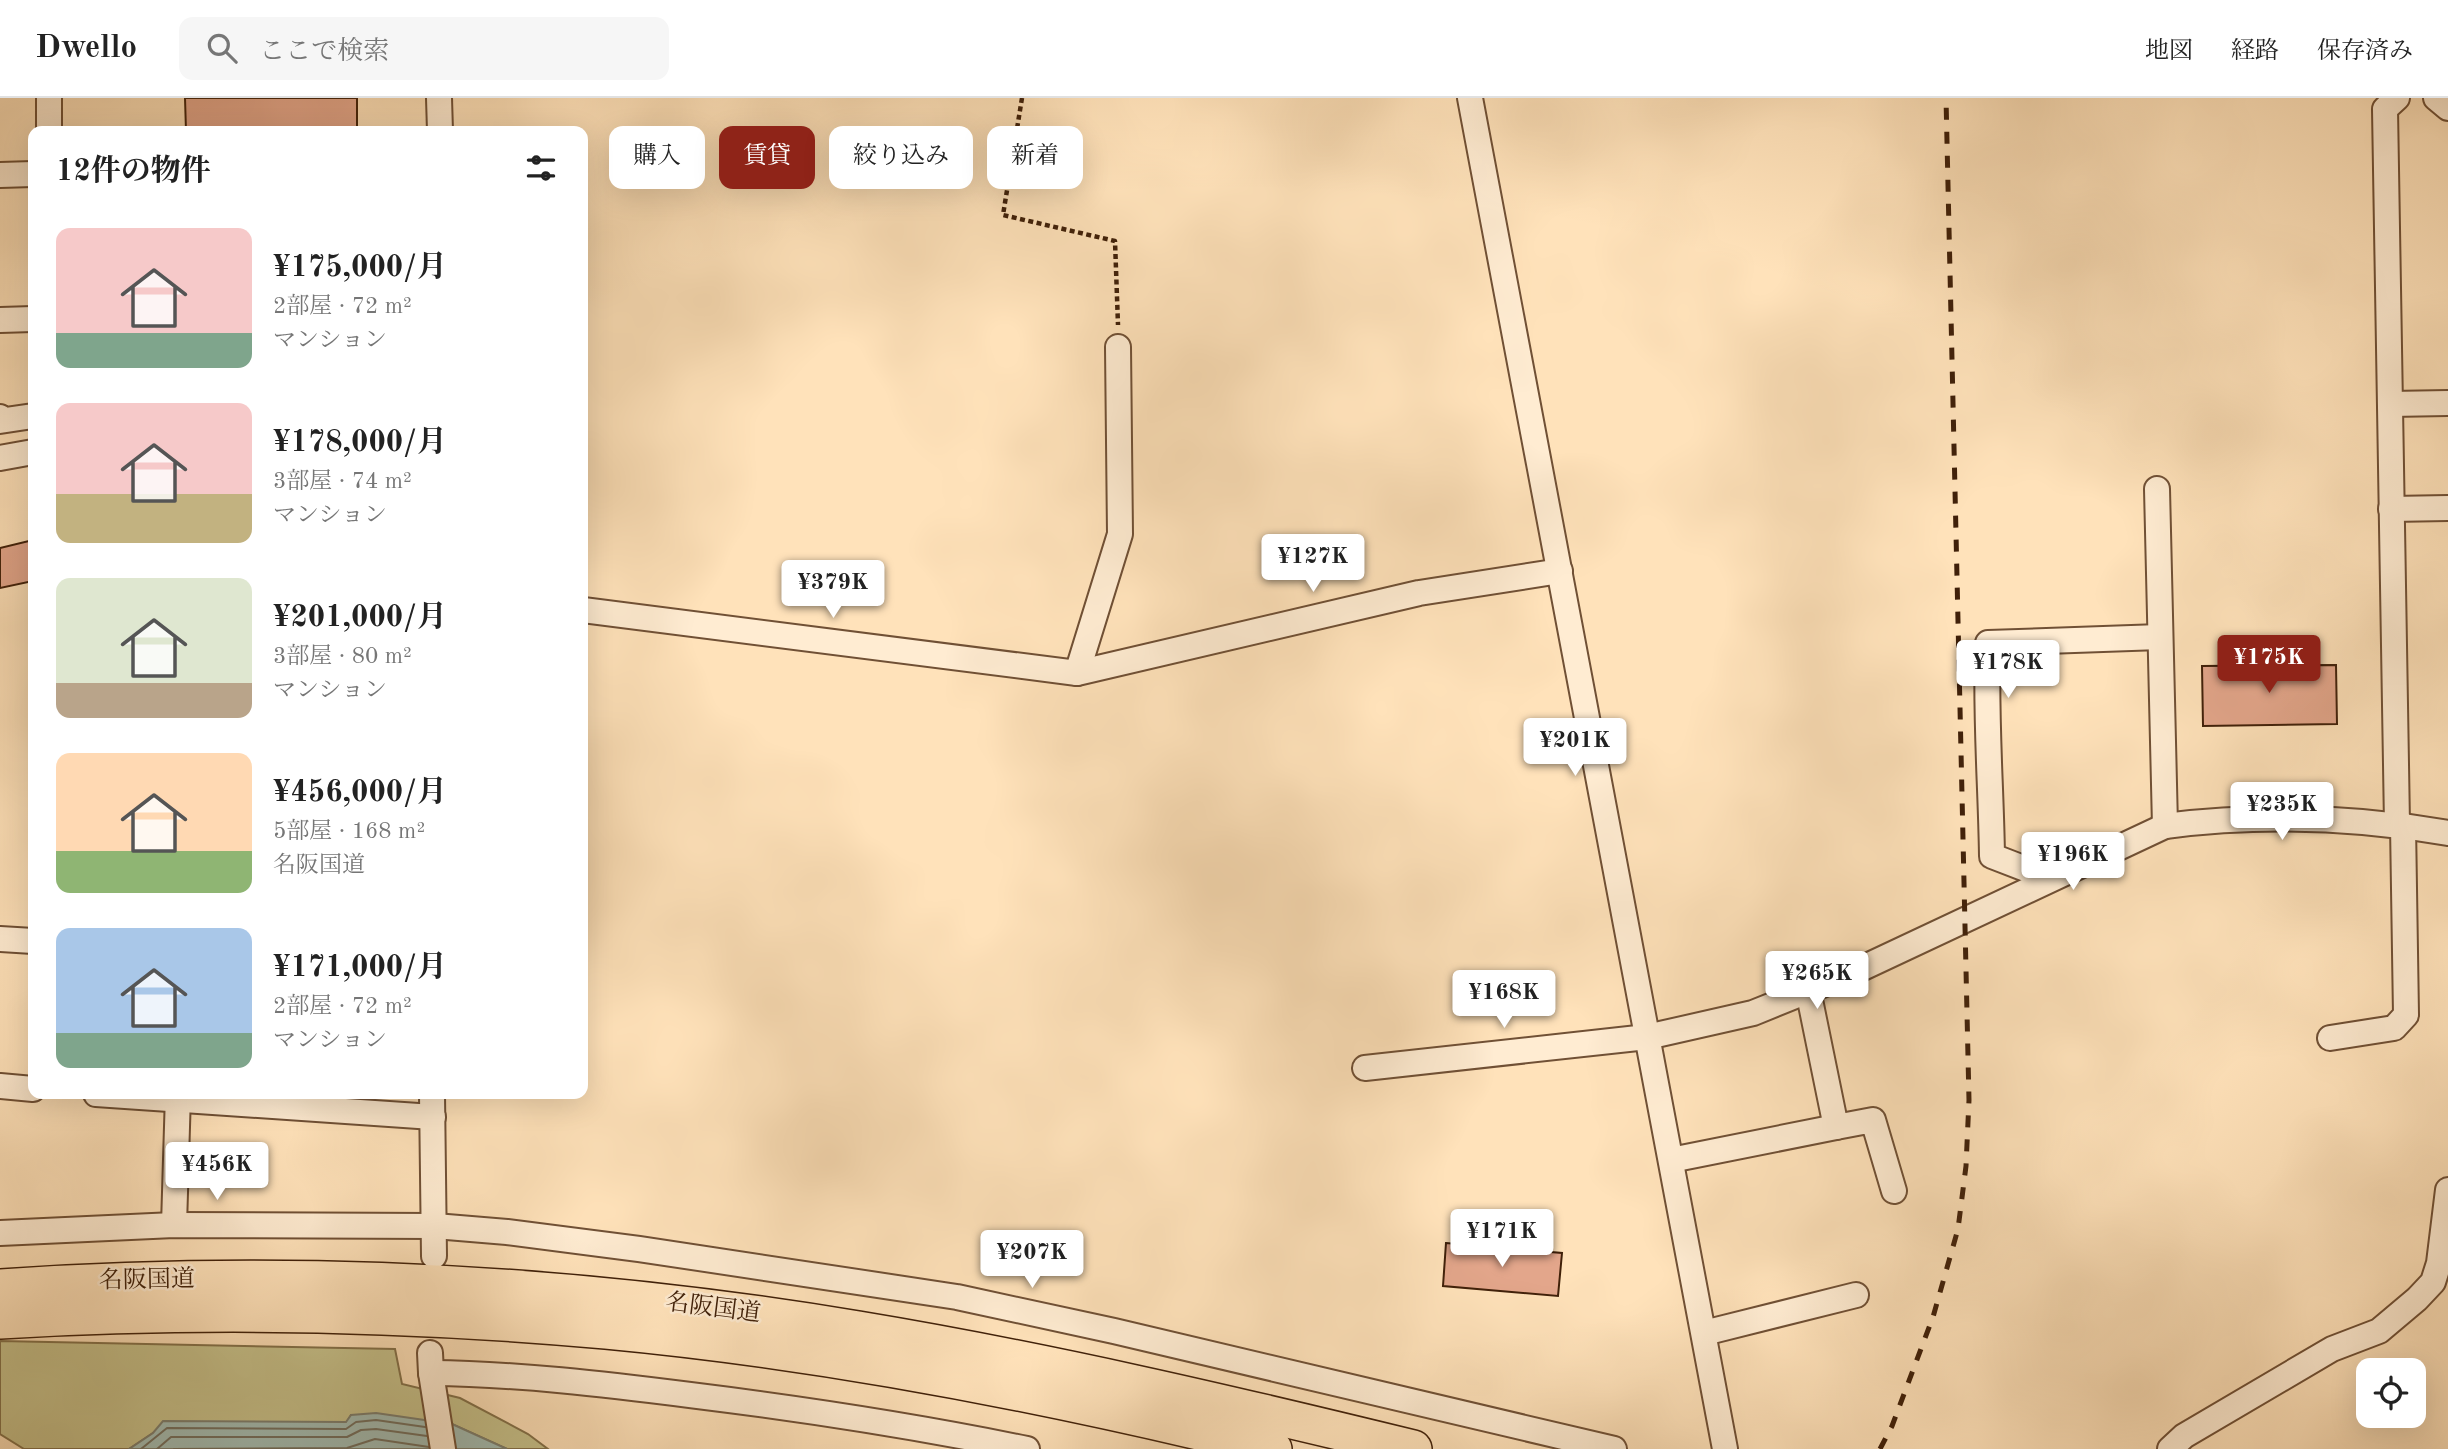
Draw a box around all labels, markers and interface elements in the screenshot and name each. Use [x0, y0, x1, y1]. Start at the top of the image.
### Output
search box [179, 17, 669, 80]
icon: search [203, 29, 241, 67]
text: Dwello [35, 32, 137, 65]
text: ここで検索 [259, 39, 389, 65]
text: 地図 [2145, 40, 2193, 64]
text: 経路 [2231, 40, 2279, 64]
text: 保存済み [2317, 40, 2413, 64]
chip: 購入 [609, 126, 705, 189]
chip: 賃貸 [719, 126, 815, 189]
chip: 絞り込み [829, 126, 973, 189]
chip: 新着 [987, 126, 1083, 189]
icon: filters [522, 149, 560, 187]
text: 12件の物件 [56, 157, 211, 187]
text: ¥175,000/月 [273, 253, 447, 283]
icon: home [112, 256, 196, 340]
text: 2部屋 · 72 m² [273, 295, 412, 318]
text: マンション [273, 329, 387, 352]
text: ¥178,000/月 [273, 428, 447, 458]
icon: home [112, 431, 196, 515]
text: 3部屋 · 74 m² [273, 470, 412, 493]
text: マンション [273, 504, 387, 527]
pin: ¥127K [1264, 534, 1362, 594]
text: ¥127K [1277, 545, 1349, 568]
pin: ¥379K [784, 560, 882, 620]
text: ¥379K [797, 571, 869, 594]
text: ¥201,000/月 [273, 603, 447, 633]
icon: home [112, 606, 196, 690]
pin: ¥175K [2220, 636, 2318, 695]
pin: ¥178K [1959, 640, 2057, 700]
text: 3部屋 · 80 m² [273, 645, 412, 668]
text: ¥175K [2233, 646, 2305, 669]
text: ¥178K [1972, 651, 2044, 674]
text: マンション [273, 679, 387, 702]
pin: ¥201K [1526, 718, 1624, 778]
text: ¥201K [1539, 729, 1611, 752]
text: ¥456,000/月 [273, 778, 447, 808]
icon: home [112, 781, 196, 865]
pin: ¥235K [2233, 782, 2331, 842]
text: ¥235K [2246, 793, 2318, 816]
text: 5部屋 · 168 m² [273, 820, 425, 843]
pin: ¥196K [2024, 832, 2122, 892]
text: ¥196K [2037, 843, 2109, 866]
text: 名阪国道 [273, 854, 365, 877]
pin: ¥265K [1768, 951, 1866, 1011]
text: ¥171,000/月 [273, 953, 447, 983]
icon: home [112, 956, 196, 1040]
text: ¥265K [1781, 962, 1853, 985]
pin: ¥168K [1455, 970, 1553, 1030]
text: ¥168K [1468, 981, 1540, 1004]
text: 2部屋 · 72 m² [273, 995, 412, 1018]
text: マンション [273, 1029, 387, 1052]
pin: ¥456K [168, 1142, 266, 1202]
text: ¥456K [181, 1153, 253, 1176]
pin: ¥171K [1453, 1210, 1551, 1269]
text: ¥171K [1466, 1220, 1538, 1243]
pin: ¥207K [983, 1230, 1081, 1290]
text: ¥207K [996, 1241, 1068, 1264]
street label: 名阪国道 [99, 1265, 195, 1294]
street label: 名阪国道 [664, 1288, 762, 1327]
map controls [2356, 1358, 2426, 1428]
button: locate [2356, 1358, 2426, 1428]

